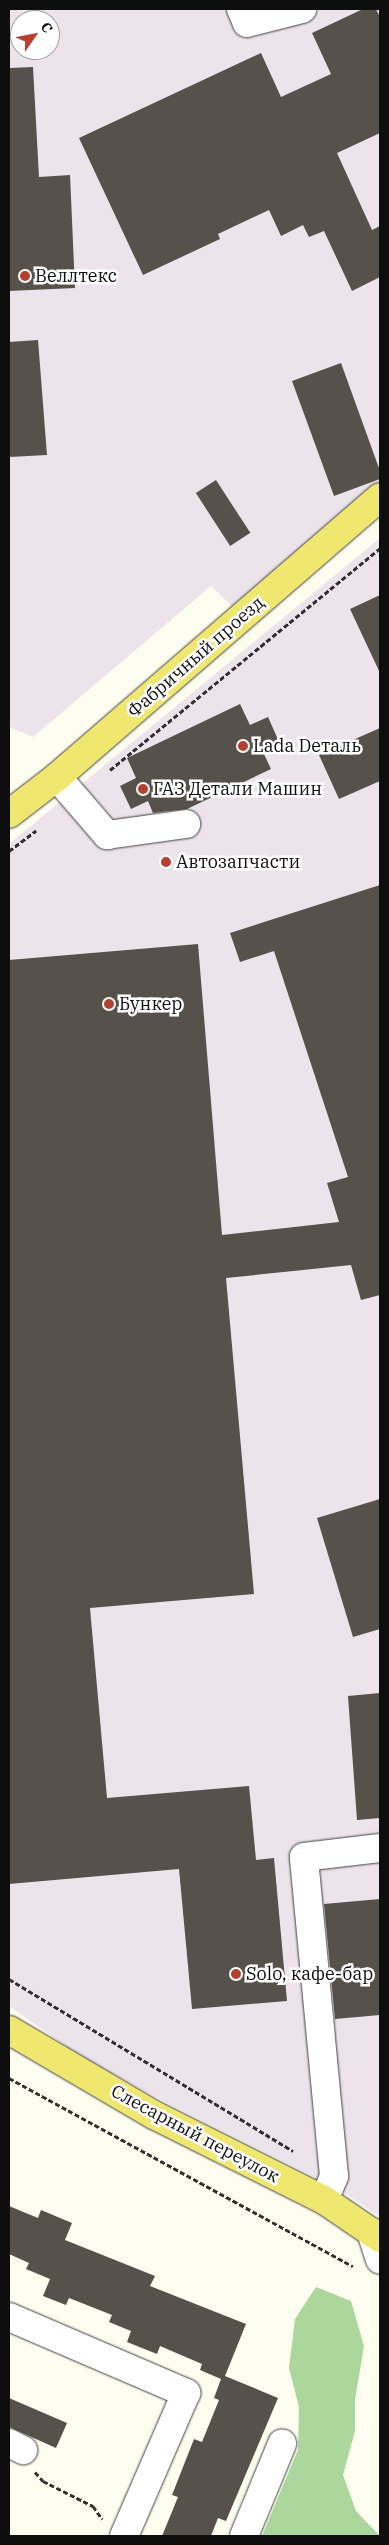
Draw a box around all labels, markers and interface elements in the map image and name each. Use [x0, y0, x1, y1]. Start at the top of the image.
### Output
north arrow [10, 10, 60, 60]
text: С [37, 19, 57, 36]
place label: Веллтекс [35, 265, 117, 287]
marker: Веллтекс [19, 270, 31, 282]
street label: Фабричный проезд [123, 592, 269, 722]
place label: Lada Dеталь [253, 735, 361, 757]
marker: Lada Dеталь [237, 740, 249, 752]
place label: ГАЗ Детали Машин [153, 778, 322, 800]
marker: ГАЗ Детали Машин [137, 783, 149, 795]
place label: Автозапчасти [176, 851, 300, 873]
marker: Автозапчасти [160, 856, 172, 868]
place label: Бункер [119, 993, 182, 1015]
marker: Бункер [103, 998, 115, 1010]
place label: Solo, кафе-бар [246, 1963, 373, 1985]
marker: Solo, кафе-бар [230, 1968, 242, 1980]
street label: Слесарный переулок [107, 2081, 283, 2187]

